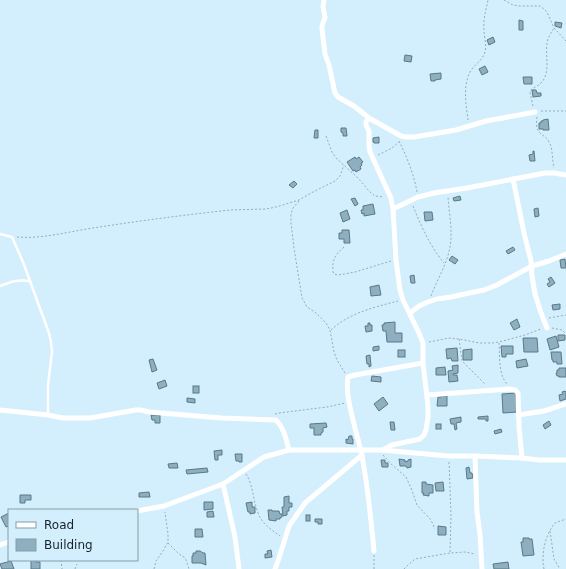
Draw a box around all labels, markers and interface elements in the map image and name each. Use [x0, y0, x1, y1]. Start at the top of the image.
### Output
legend [8, 509, 138, 561]
text: Road [44, 518, 74, 532]
text: Building [44, 538, 93, 552]

